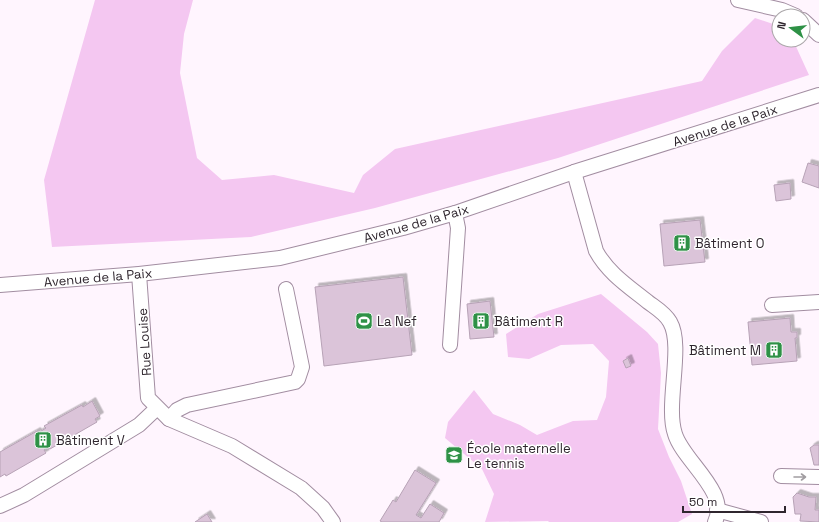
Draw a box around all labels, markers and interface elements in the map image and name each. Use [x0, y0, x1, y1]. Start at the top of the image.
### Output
north arrow [771, 8, 811, 48]
text: N [774, 20, 789, 31]
street label: Avenue de la Paix [671, 101, 780, 150]
street label: Avenue de la Paix [362, 200, 471, 247]
building icon: Bâtiment O [672, 233, 692, 253]
place label: Bâtiment O [695, 235, 765, 252]
street label: Avenue de la Paix [43, 264, 153, 291]
street label: Rue Louise [134, 307, 155, 376]
sports icon: La Nef [354, 311, 374, 331]
building icon: Bâtiment R [471, 311, 491, 331]
place label: La Nef [377, 313, 417, 330]
place label: Bâtiment R [494, 313, 563, 330]
building icon: Bâtiment M [764, 340, 784, 360]
place label: Bâtiment M [689, 342, 761, 359]
building icon: Bâtiment V [33, 430, 53, 450]
place label: Bâtiment V [56, 432, 125, 449]
place label: École maternelle Le tennis [467, 440, 571, 472]
school or university icon: École maternelle Le tennis [444, 445, 464, 465]
one-way arrow [793, 473, 806, 480]
scale bar [683, 488, 785, 514]
text: 50 m [689, 494, 717, 510]

